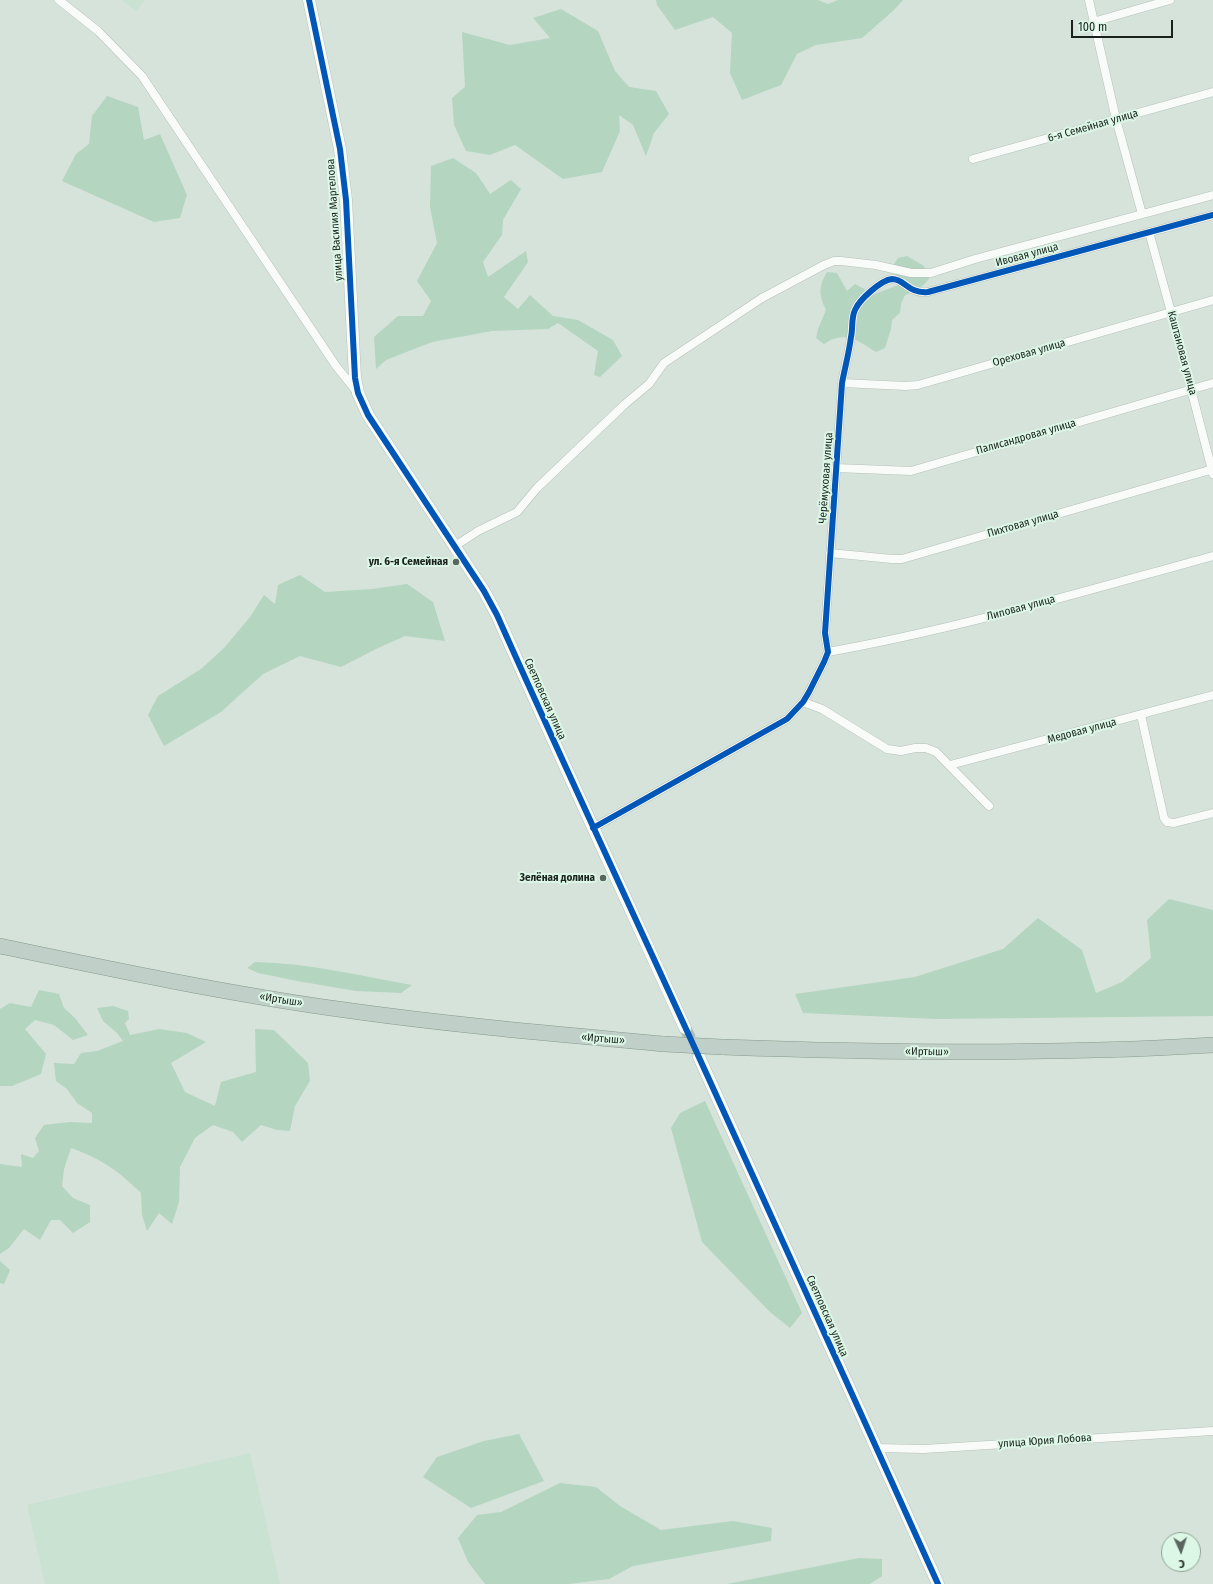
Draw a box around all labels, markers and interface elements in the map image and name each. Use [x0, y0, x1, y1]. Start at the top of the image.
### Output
scale bar [1073, 12, 1175, 38]
text: 100 m [1078, 20, 1107, 34]
street label: 6-я Семейная улица [1046, 107, 1140, 145]
street label: улица Василия Маргелова [324, 158, 346, 282]
street label: Ивовая улица [994, 240, 1060, 270]
street label: Каштановая улица [1164, 309, 1200, 397]
street label: Ореховая улица [991, 336, 1067, 370]
street label: Палисандровая улица [975, 416, 1077, 458]
street label: Черёмуховая улица [816, 432, 836, 524]
street label: Пихтовая улица [986, 507, 1060, 541]
place label: ул. 6-я Семейная [369, 555, 448, 569]
marker: ул. 6-я Семейная [451, 557, 461, 567]
street label: Липовая улица [985, 593, 1057, 623]
street label: Светловская улица [521, 656, 569, 742]
street label: Медовая улица [1046, 715, 1118, 747]
place label: Зелёная долина [520, 871, 595, 885]
marker: Зелёная долина [598, 873, 608, 883]
street label: «Иртыш» [258, 990, 304, 1010]
street label: «Иртыш» [581, 1031, 625, 1047]
street label: «Иртыш» [905, 1045, 949, 1059]
street label: Светловская улица [803, 1273, 851, 1359]
street label: улица Юрия Лобова [998, 1431, 1092, 1451]
north arrow [1161, 1532, 1201, 1572]
text: С [1178, 1557, 1185, 1570]

